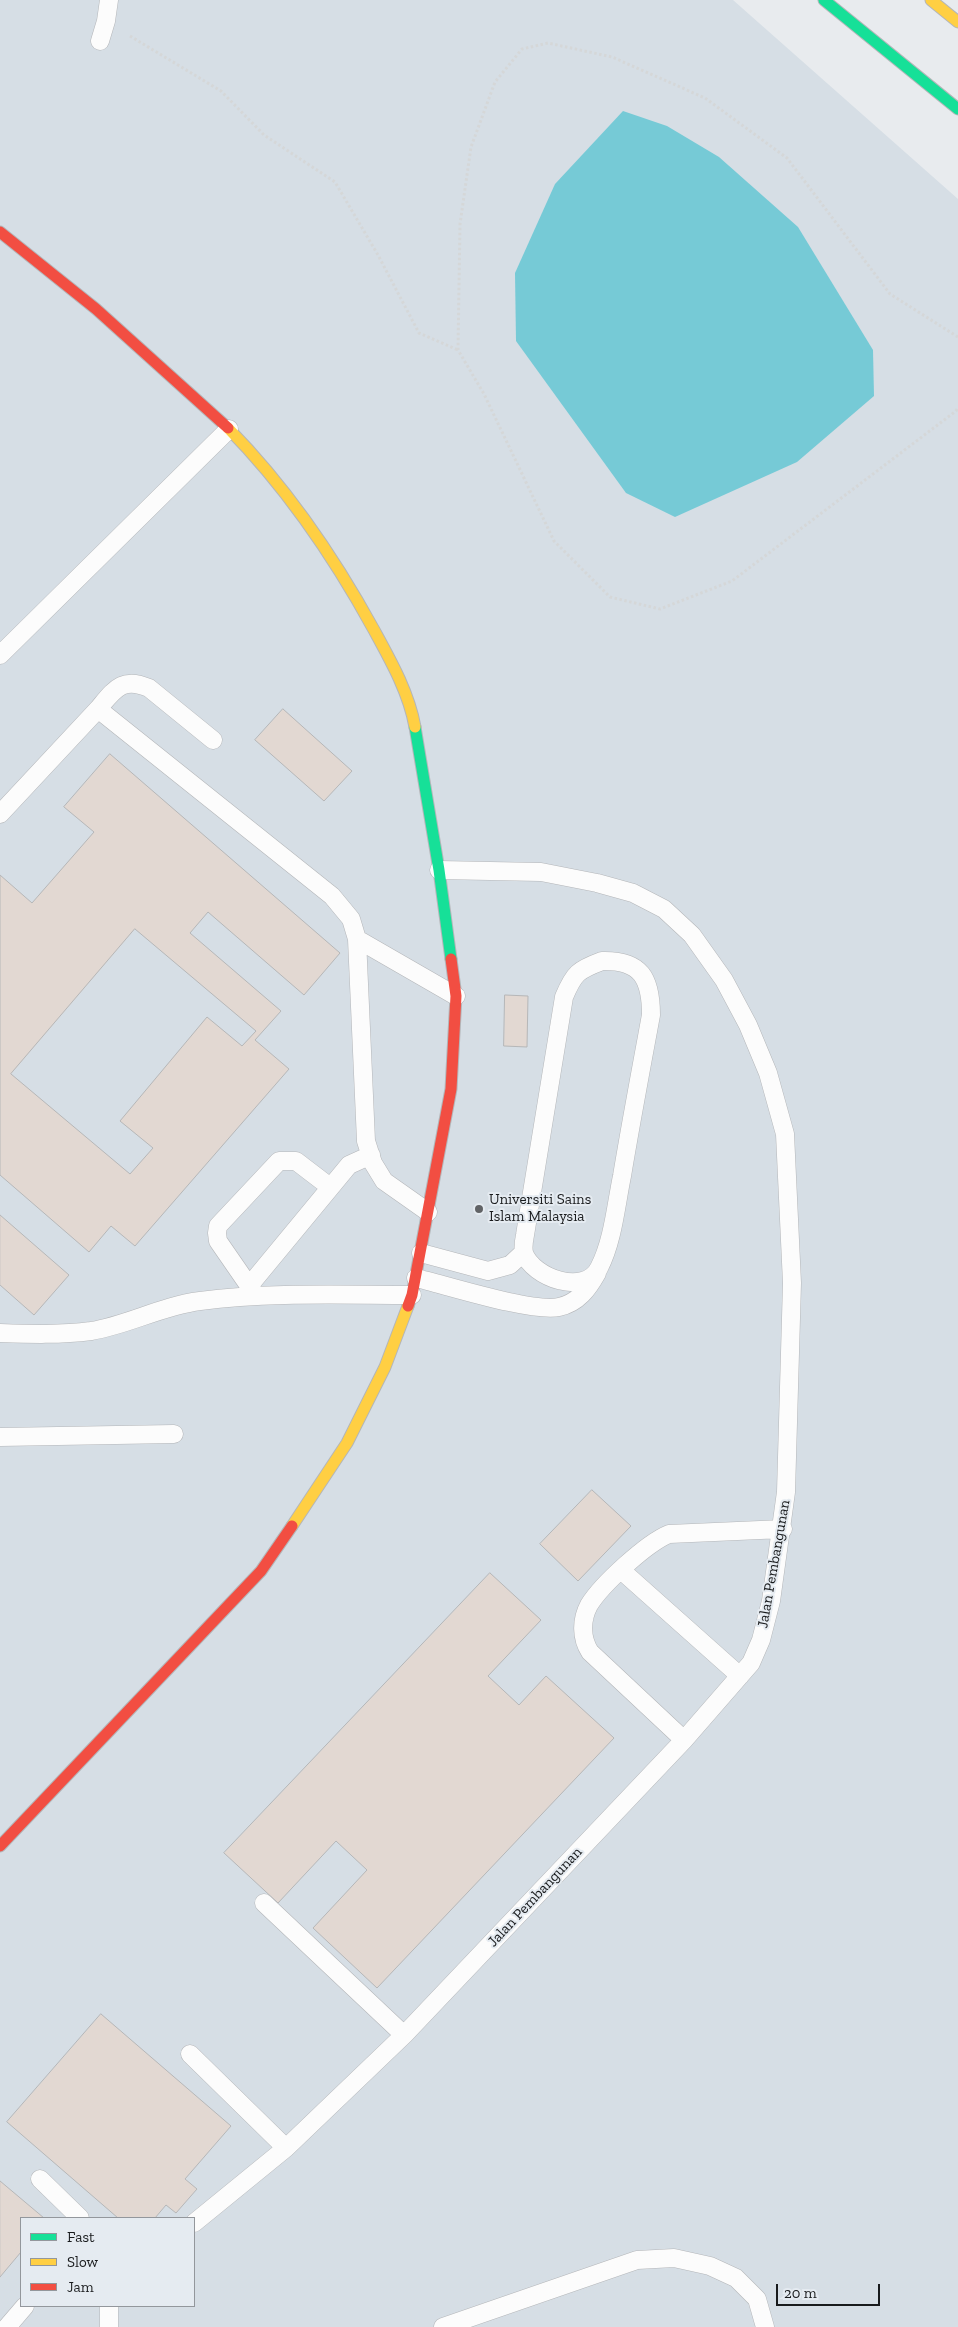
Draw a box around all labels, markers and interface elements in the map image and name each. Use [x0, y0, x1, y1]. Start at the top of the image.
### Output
place label: Universiti Sains Islam Malaysia [489, 1191, 591, 1226]
marker: Universiti Sains Islam Malaysia [473, 1203, 485, 1215]
street label: Jalan Pembangunan [754, 1498, 794, 1630]
street label: Jalan Pembangunan [484, 1843, 586, 1951]
legend [20, 2217, 195, 2307]
text: Fast [67, 2228, 95, 2246]
text: Slow [67, 2253, 98, 2271]
scale bar [778, 2274, 882, 2306]
text: Jam [67, 2278, 94, 2296]
text: 20 m [784, 2284, 817, 2302]

